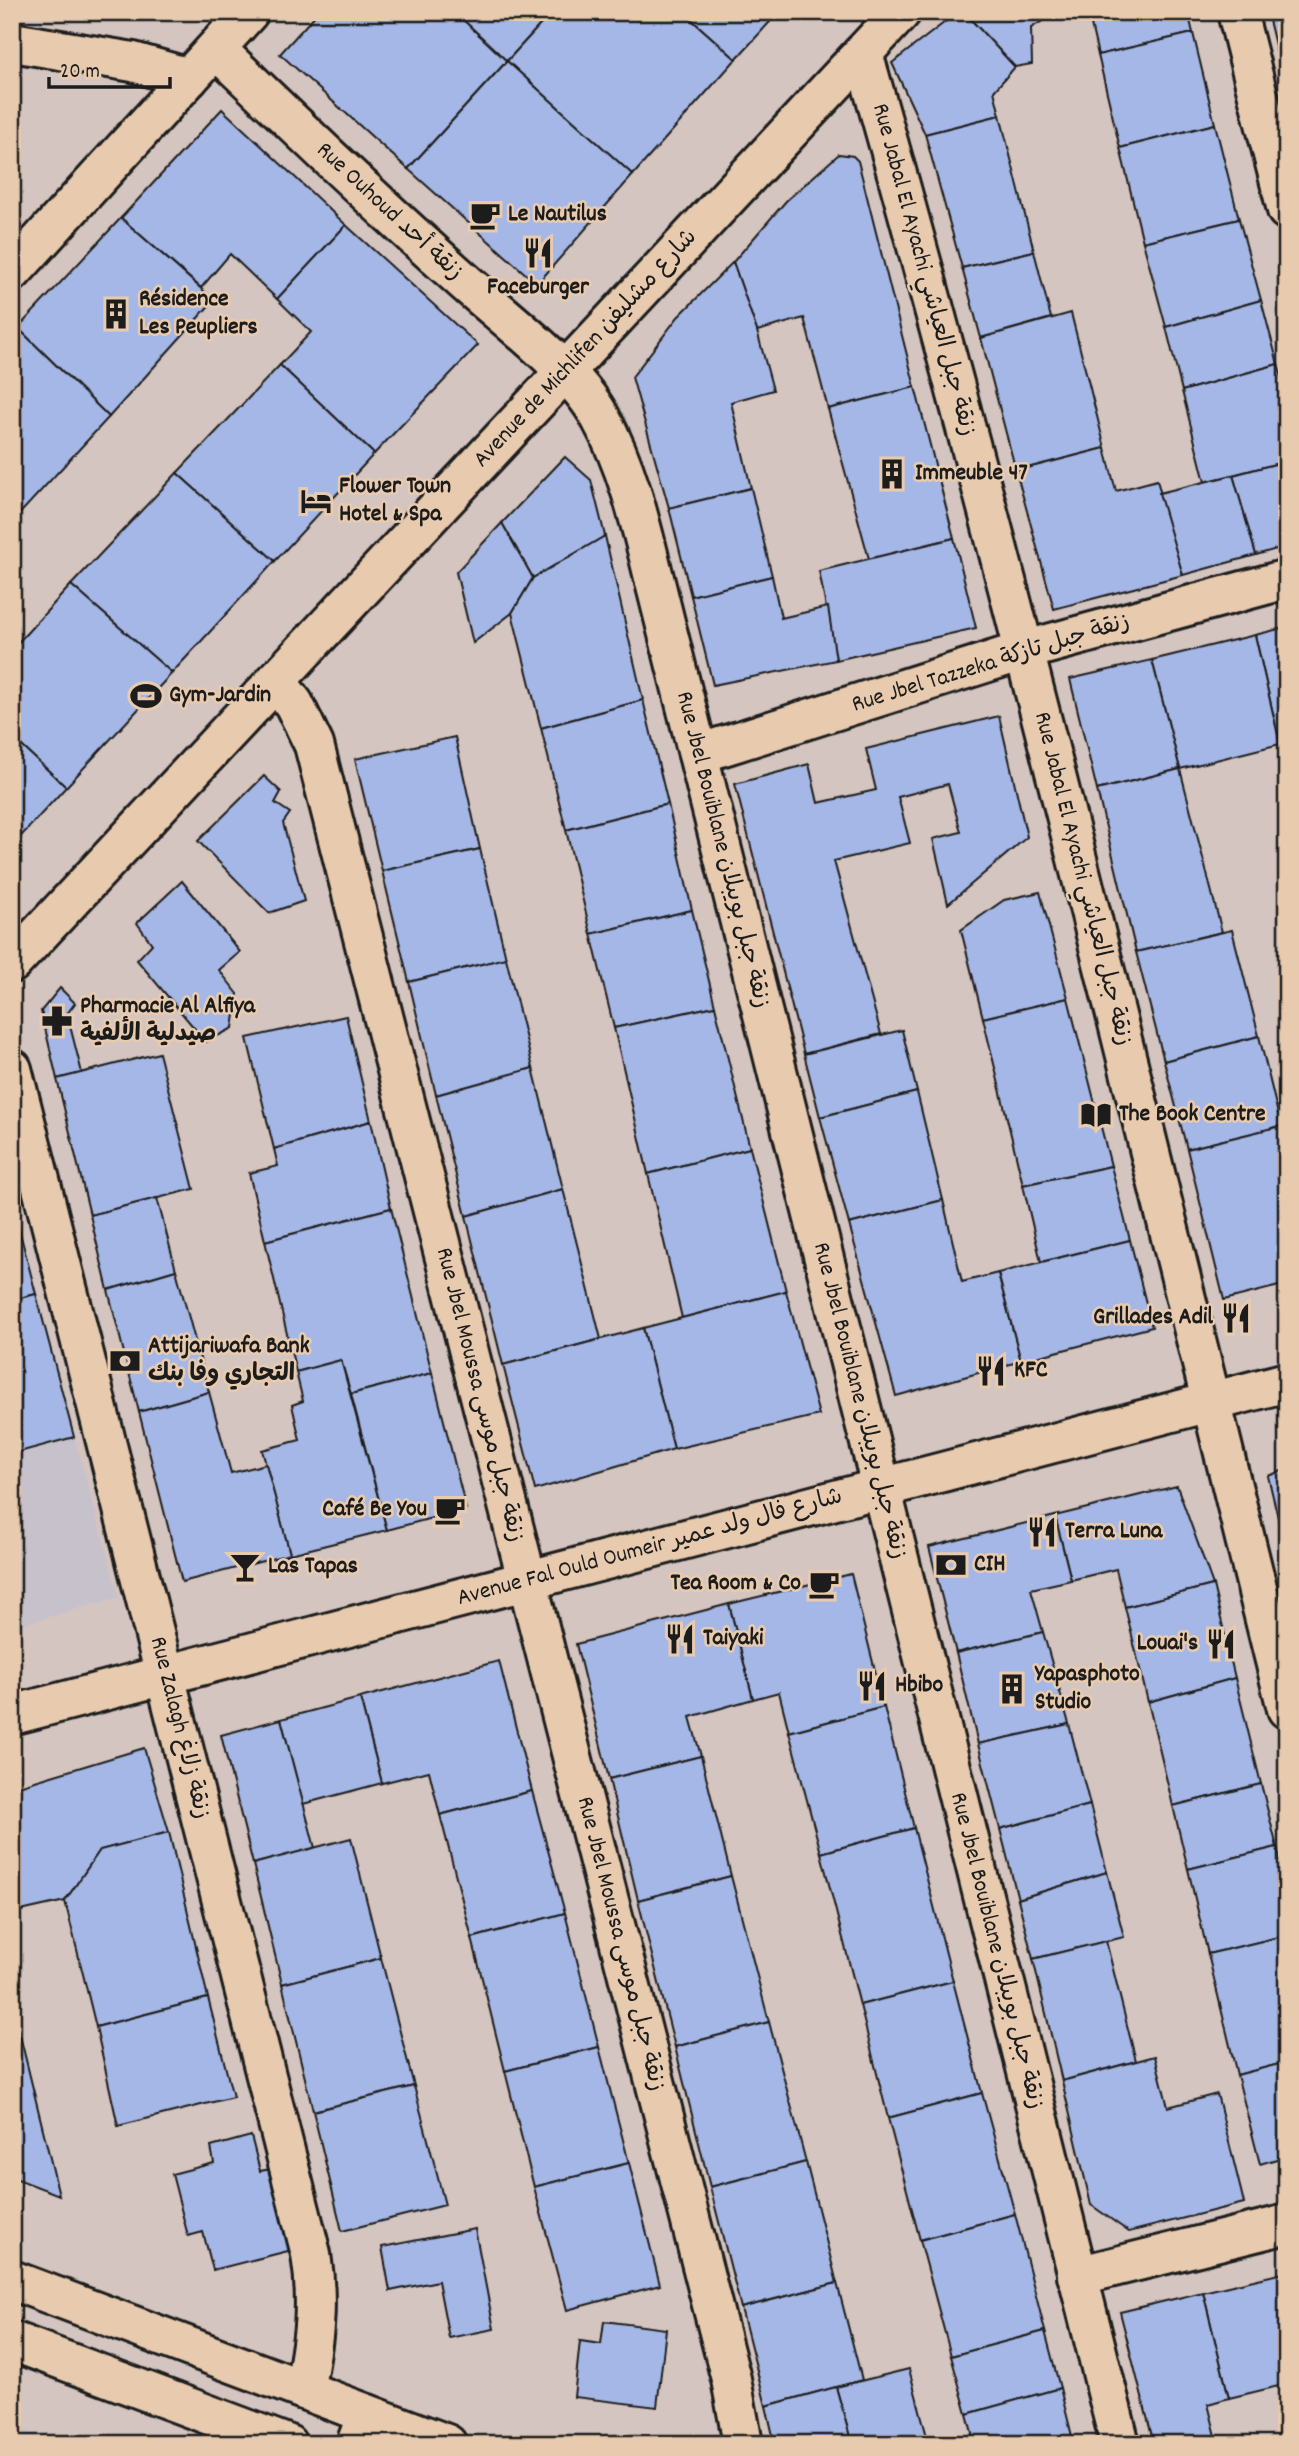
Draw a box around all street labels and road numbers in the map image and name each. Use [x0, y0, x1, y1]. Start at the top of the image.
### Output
street label: Rue Jabal El Ayachi زنقة جبل العياشي [861, 100, 984, 440]
street label: Rue Ouhoud زنقة أحد [308, 134, 471, 289]
street label: Avenue de Michlifen شارع مشليفن [466, 222, 706, 476]
street label: Rue Jbel Tazzeka زنقة جبل تازكة [848, 605, 1134, 723]
street label: Rue Jbel Bouiblane زنقة جبل بويبلان [666, 688, 778, 1012]
street label: Rue Jabal El Ayachi زنقة جبل العياشي [1023, 708, 1140, 1050]
street label: Rue Jbel Bouiblane زنقة جبل بويبلان [803, 1239, 915, 1563]
street label: Rue Jbel Moussa زنقة جبل موسى [426, 1244, 532, 1546]
street label: Avenue Fal Ould Oumeir شارع فال ولد عمير [453, 1480, 847, 1616]
street label: Rue Zalagh زنقة زلاغ [140, 1633, 218, 1823]
street label: Rue Jbel Bouiblane زنقة جبل بويبلان [940, 1789, 1052, 2113]
street label: Rue Jbel Moussa زنقة جبل موسى [567, 1793, 673, 2095]

